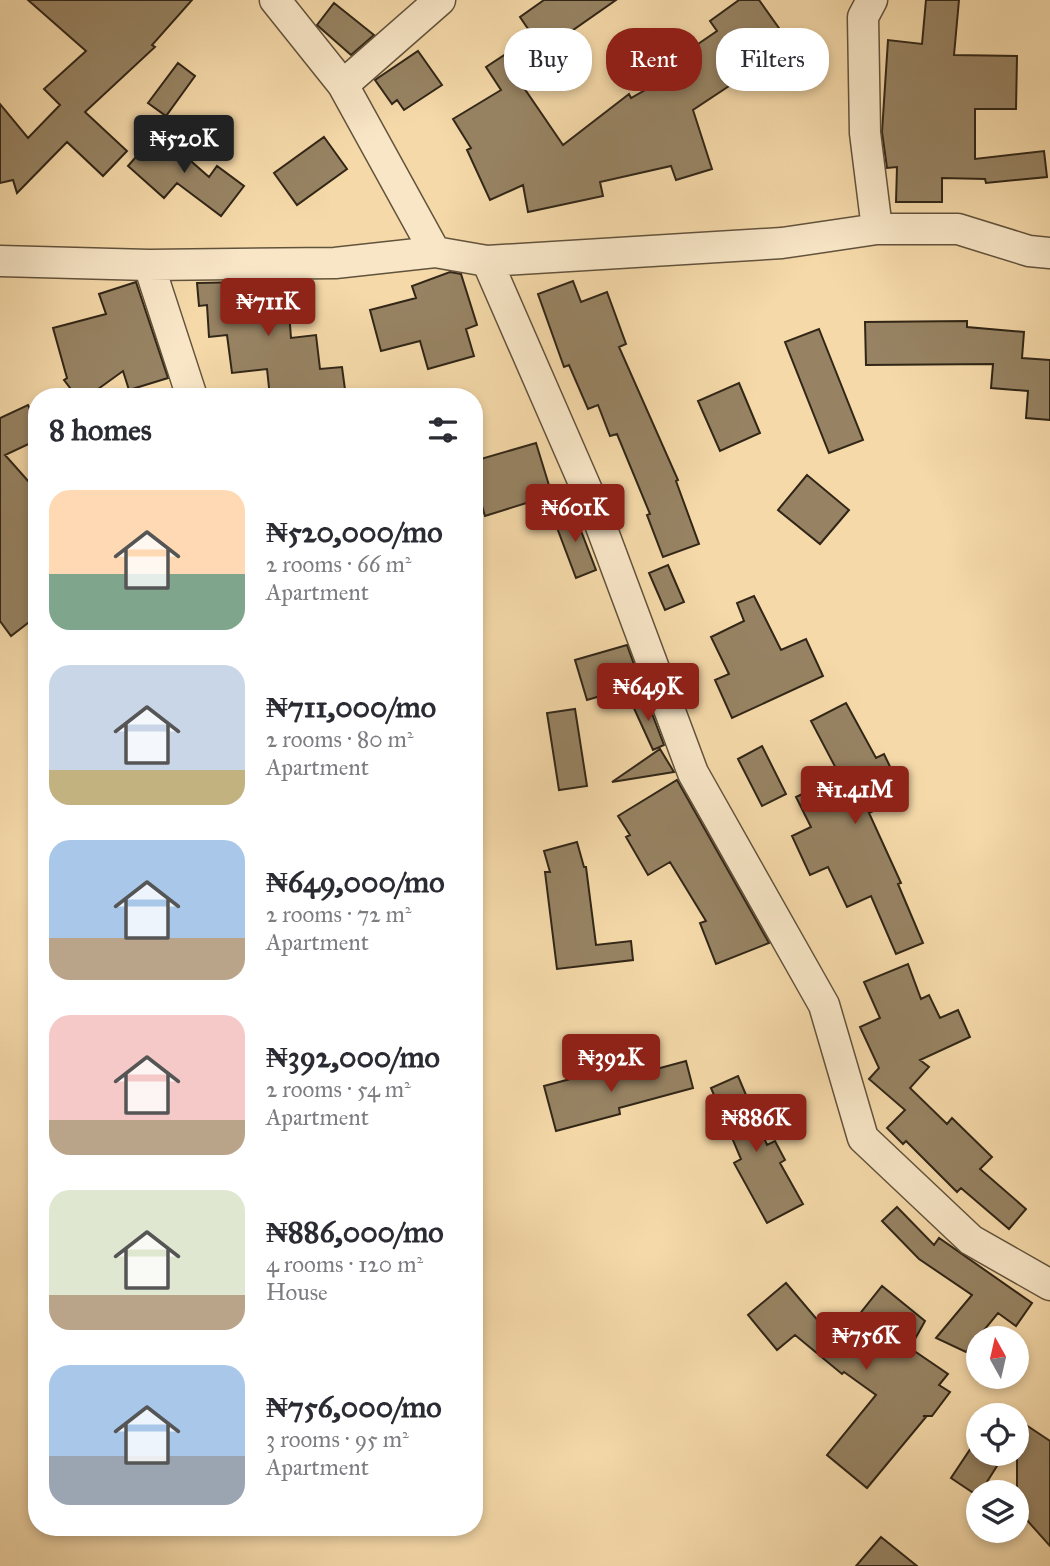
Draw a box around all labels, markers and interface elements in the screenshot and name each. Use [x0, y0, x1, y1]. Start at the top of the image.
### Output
chip: Buy [504, 28, 592, 91]
chip: Rent [606, 28, 702, 91]
chip: Filters [716, 28, 829, 91]
pin: ₦520K [135, 116, 233, 175]
text: ₦520K [150, 124, 218, 152]
pin: ₦711K [219, 278, 317, 338]
text: ₦711K [236, 287, 300, 315]
icon: filters [424, 411, 462, 449]
text: 8 homes [49, 412, 152, 448]
pin: ₦601K [526, 484, 624, 544]
text: ₦601K [542, 493, 609, 521]
text: ₦520,000/mo [266, 514, 443, 550]
icon: home [105, 518, 189, 602]
text: 2 rooms · 66 m² [266, 550, 411, 578]
text: Apartment [266, 578, 369, 606]
pin: ₦649K [599, 664, 697, 723]
text: ₦649K [613, 672, 683, 700]
text: ₦711,000/mo [266, 689, 436, 725]
icon: home [105, 693, 189, 777]
text: 2 rooms · 80 m² [266, 725, 413, 753]
text: Apartment [266, 753, 369, 781]
pin: ₦1.41M [798, 766, 912, 826]
text: ₦1.41M [817, 775, 893, 803]
text: ₦649,000/mo [266, 864, 445, 900]
icon: home [105, 868, 189, 952]
text: 2 rooms · 72 m² [266, 900, 411, 928]
text: Apartment [266, 928, 369, 956]
pin: ₦392K [562, 1034, 660, 1094]
text: ₦392,000/mo [266, 1039, 440, 1075]
icon: home [105, 1043, 189, 1127]
text: ₦392K [578, 1043, 644, 1071]
text: 2 rooms · 54 m² [266, 1075, 411, 1103]
pin: ₦886K [707, 1094, 805, 1154]
text: Apartment [266, 1103, 369, 1131]
text: ₦886K [721, 1103, 791, 1131]
text: ₦886,000/mo [266, 1214, 444, 1250]
icon: home [105, 1218, 189, 1302]
text: 4 rooms · 120 m² [266, 1250, 423, 1278]
text: House [266, 1278, 328, 1306]
pin: ₦756K [817, 1312, 915, 1372]
text: ₦756K [832, 1321, 900, 1349]
north arrow [966, 1326, 1029, 1390]
map controls [966, 1326, 1029, 1543]
text: ₦756,000/mo [266, 1389, 442, 1425]
icon: home [105, 1393, 189, 1477]
button: locate [966, 1403, 1029, 1466]
text: 3 rooms · 95 m² [266, 1425, 409, 1453]
text: Apartment [266, 1453, 369, 1481]
button: layers [966, 1480, 1029, 1543]

